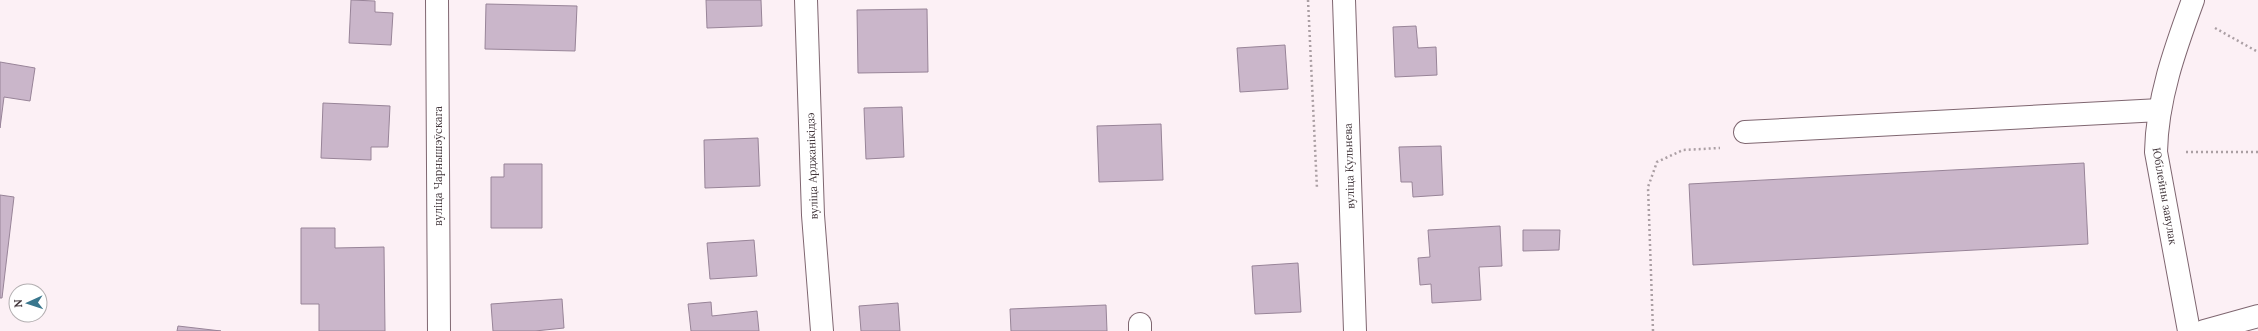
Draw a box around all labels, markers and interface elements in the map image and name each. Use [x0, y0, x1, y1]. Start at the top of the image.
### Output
street label: вуліца Чарнышэўскага [431, 106, 445, 226]
street label: вуліца Арджанікідзэ [803, 112, 821, 220]
street label: вуліца Кульнева [1340, 123, 1357, 209]
street label: Юбілейны завулак [2150, 146, 2180, 246]
north arrow [8, 283, 48, 323]
text: N [11, 298, 25, 308]

